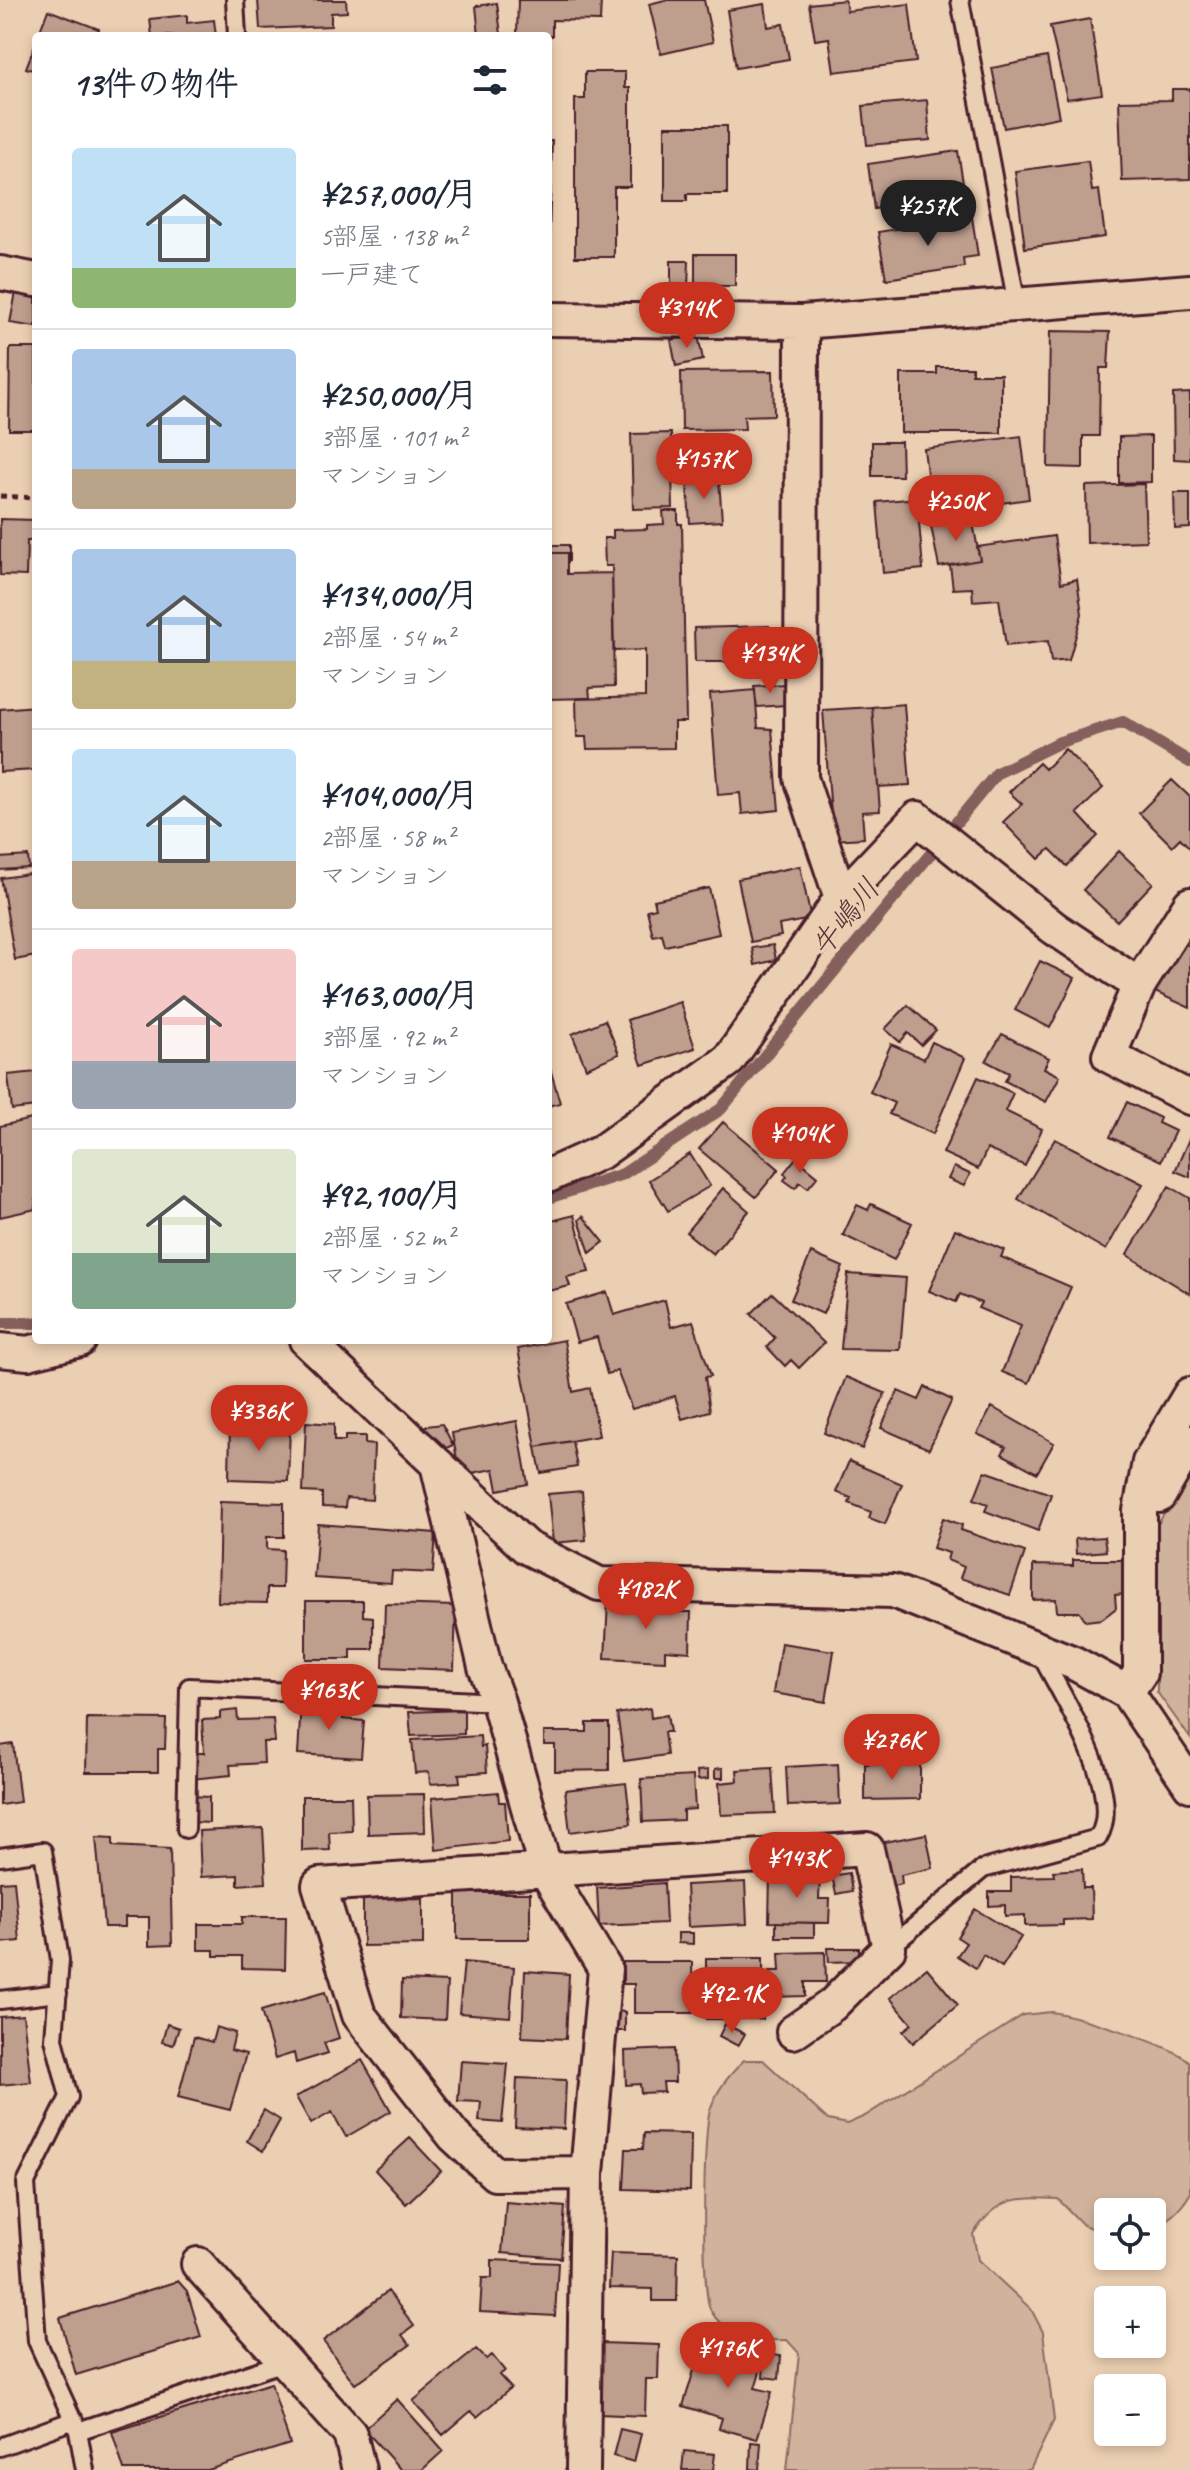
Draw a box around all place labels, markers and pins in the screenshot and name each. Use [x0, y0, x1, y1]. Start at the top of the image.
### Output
pin: ¥257K [872, 180, 984, 248]
pin: ¥314K [631, 282, 743, 350]
pin: ¥157K [648, 433, 760, 501]
pin: ¥250K [900, 475, 1012, 543]
pin: ¥134K [714, 627, 826, 695]
pin: ¥104K [744, 1107, 856, 1175]
pin: ¥336K [203, 1385, 315, 1453]
pin: ¥182K [590, 1563, 702, 1631]
pin: ¥163K [273, 1664, 385, 1732]
pin: ¥276K [836, 1714, 948, 1782]
pin: ¥143K [741, 1832, 853, 1900]
pin: ¥92.1K [667, 1967, 797, 2035]
pin: ¥176K [672, 2322, 784, 2390]

